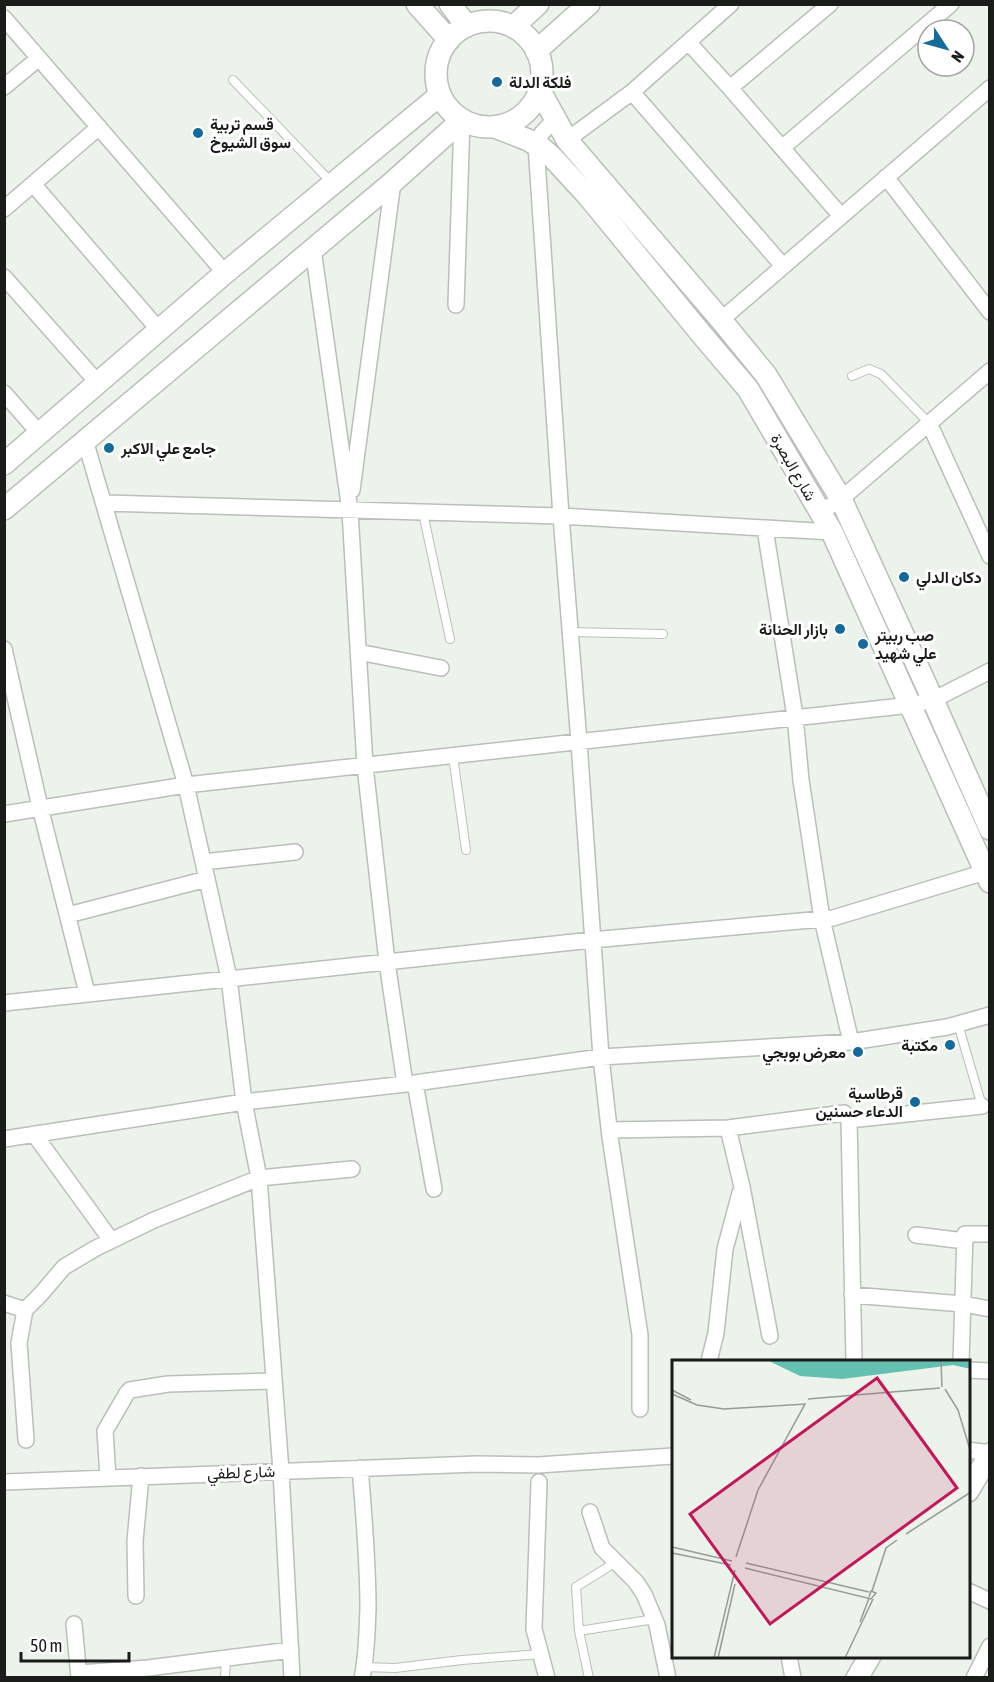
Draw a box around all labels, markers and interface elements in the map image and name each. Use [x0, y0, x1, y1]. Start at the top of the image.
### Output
north arrow [916, 18, 976, 78]
text: N [948, 48, 968, 66]
place label: فلكة الدلة [509, 73, 571, 91]
marker: فلكة الدلة [490, 75, 504, 89]
place label: قسم تربية سوق الشيوخ [210, 115, 291, 153]
marker: قسم تربية سوق الشيوخ [191, 126, 205, 140]
street label: شارع البصرة [765, 430, 820, 505]
place label: جامع علي الاكبر [120, 439, 216, 462]
marker: جامع علي الاكبر [102, 441, 116, 455]
place label: دكان الدلي [916, 568, 982, 591]
marker: دكان الدلي [897, 570, 911, 584]
place label: بازار الحنانة [759, 620, 828, 640]
marker: بازار الحنانة [833, 622, 847, 636]
place label: صب ربيتر علي شهيد [874, 626, 937, 667]
marker: صب ربيتر علي شهيد [856, 637, 870, 651]
place label: مكتبة [901, 1036, 938, 1055]
marker: مكتبة [943, 1038, 957, 1052]
place label: معرض بوبجي [762, 1043, 846, 1066]
marker: معرض بوبجي [851, 1045, 865, 1059]
place label: قرطاسية الدعاء حسنين [816, 1084, 903, 1121]
marker: قرطاسية الدعاء حسنين [908, 1095, 922, 1109]
inset map [672, 1360, 970, 1658]
street label: شارع لطفي [207, 1462, 276, 1487]
scale bar [21, 1625, 129, 1663]
text: 50 m [30, 1635, 62, 1656]

